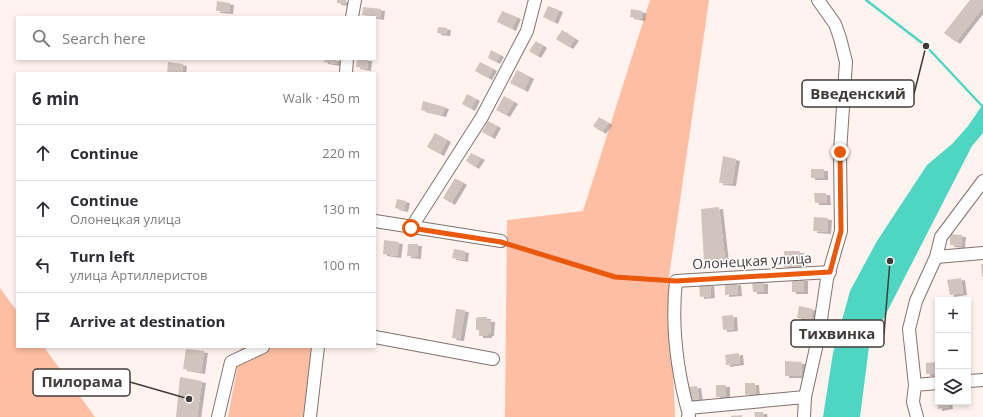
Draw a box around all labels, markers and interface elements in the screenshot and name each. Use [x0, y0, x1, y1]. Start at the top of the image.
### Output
search box [16, 16, 376, 60]
icon: search [30, 27, 52, 49]
text: Search here [62, 28, 146, 48]
callout: Введенский [802, 80, 914, 107]
text: Введенский [810, 83, 906, 103]
text: 6 min [32, 87, 79, 110]
text: Walk · 450 m [283, 89, 360, 107]
icon: ahead [32, 142, 54, 164]
text: Continue [70, 143, 138, 163]
route end [831, 143, 849, 161]
text: 220 m [322, 144, 360, 162]
text: Continue [70, 190, 138, 210]
icon: ahead [32, 198, 54, 220]
text: 130 m [322, 200, 360, 218]
text: Олонецкая улица [70, 210, 181, 228]
route start [402, 219, 420, 237]
text: Turn left [70, 246, 135, 266]
street label: Олонецкая улица [692, 248, 812, 273]
icon: left [32, 254, 54, 276]
text: 100 m [322, 256, 360, 274]
text: улица Артиллеристов [70, 266, 208, 284]
map controls [935, 297, 971, 405]
button: + [935, 297, 971, 333]
icon: arrive [32, 310, 54, 332]
text: Arrive at destination [70, 311, 225, 331]
callout: Тихвинка [791, 320, 884, 347]
text: Тихвинка [799, 323, 875, 343]
button: − [935, 333, 971, 369]
callout: Пилорама [33, 369, 130, 396]
button: layers [935, 369, 971, 405]
text: Пилорама [41, 371, 123, 391]

